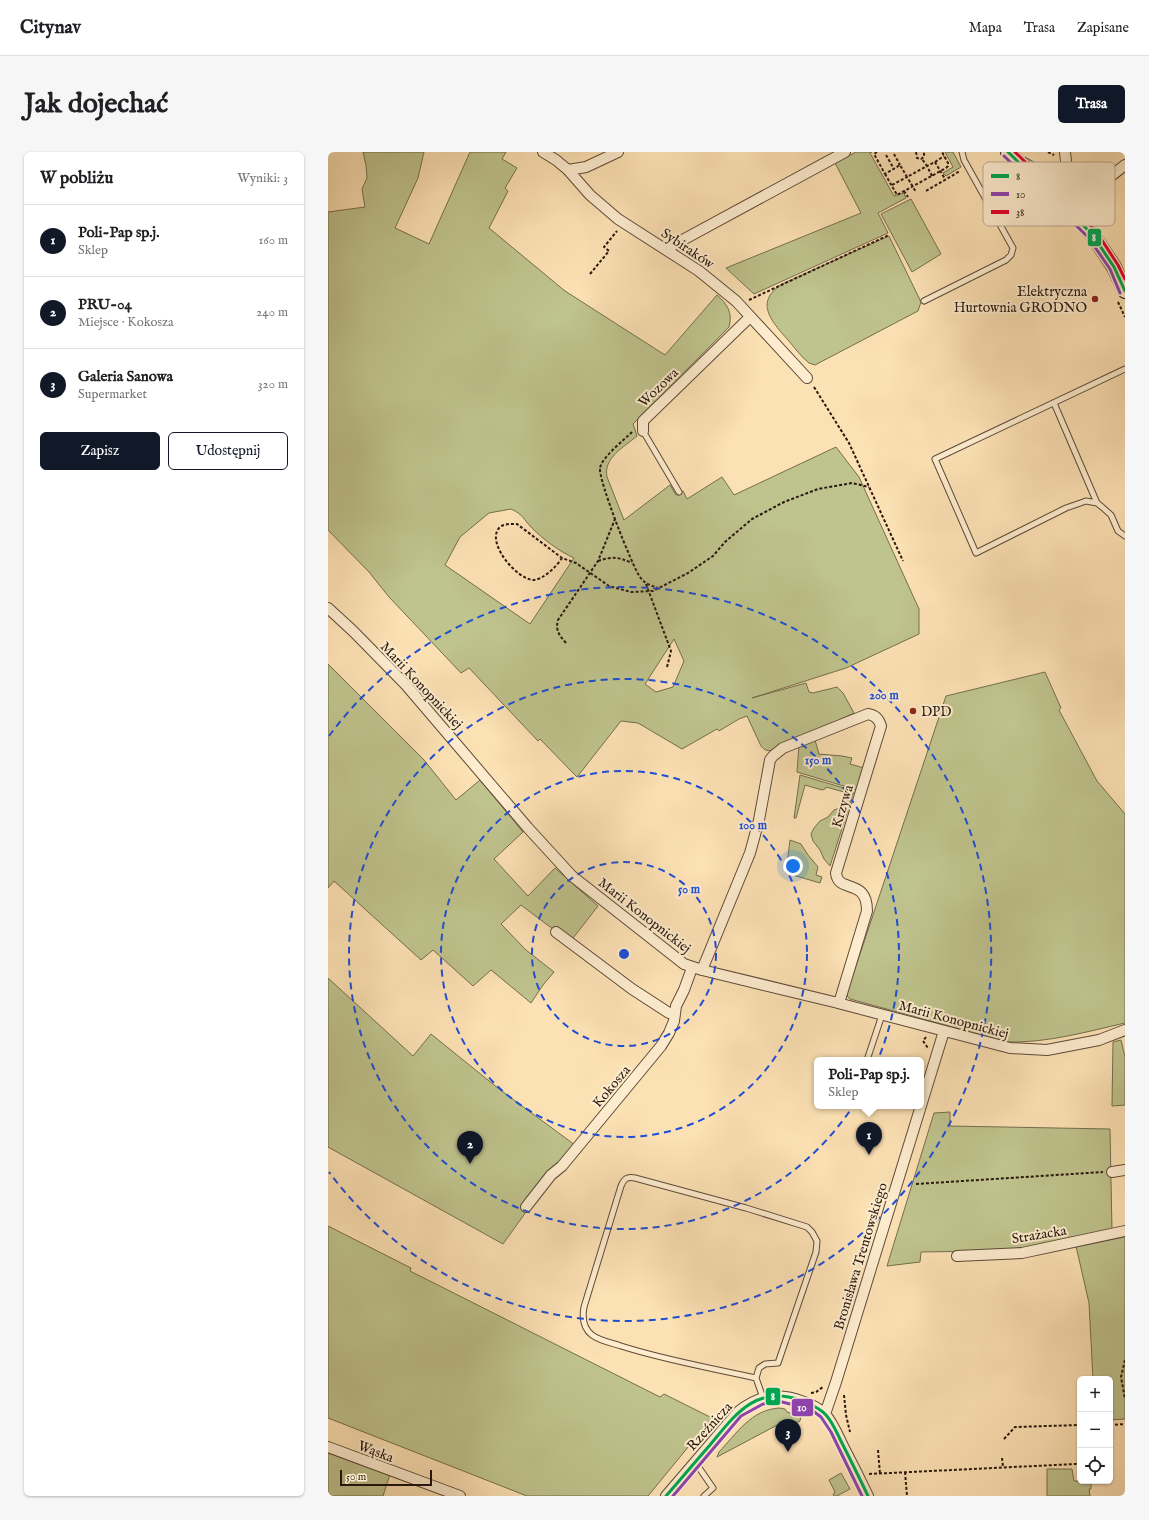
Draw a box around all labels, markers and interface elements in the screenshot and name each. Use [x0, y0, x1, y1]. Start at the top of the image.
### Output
text: Citynav [20, 16, 81, 40]
text: Mapa [969, 19, 1002, 37]
text: Trasa [1024, 19, 1055, 37]
text: Zapisane [1077, 19, 1129, 37]
button: Trasa [1058, 85, 1125, 123]
text: Jak dojechać [24, 87, 168, 122]
legend [983, 162, 1115, 226]
text: W pobliżu [40, 168, 113, 189]
text: Wyniki: 3 [237, 170, 288, 187]
text: 8 [1016, 170, 1020, 184]
text: 10 [1016, 188, 1025, 202]
text: 38 [1016, 206, 1024, 220]
text: Poli-Pap sp.j. [78, 223, 159, 242]
street label: Sybiraków [657, 225, 718, 274]
line badge: 8 [1087, 228, 1102, 247]
text: 8 [1092, 231, 1096, 245]
text: 1 [51, 232, 55, 249]
text: 160 m [258, 232, 288, 249]
text: Sklep [78, 242, 108, 259]
place label: Elektryczna Hurtownia GRODNO [954, 283, 1088, 317]
marker: Elektryczna Hurtownia GRODNO [1090, 294, 1100, 304]
text: PRU-04 [78, 295, 132, 314]
text: 2 [50, 304, 56, 321]
text: 240 m [256, 304, 288, 321]
text: Miejsce · Kokosza [78, 314, 174, 331]
street label: Wozowa [635, 363, 683, 411]
text: Galeria Sanowa [78, 367, 173, 386]
text: 3 [51, 376, 55, 393]
text: 320 m [258, 376, 288, 393]
text: Supermarket [78, 386, 147, 403]
button: Zapisz [40, 432, 160, 470]
button: Udostępnij [168, 432, 288, 470]
street label: Marii Konopnickiej [376, 638, 466, 733]
text: 200 m [869, 688, 899, 703]
place label: DPD [921, 703, 951, 721]
marker: DPD [908, 706, 918, 716]
text: 150 m [805, 753, 832, 768]
street label: Krzywa [828, 782, 858, 830]
text: 100 m [739, 818, 768, 833]
your location [783, 856, 803, 876]
street label: Marii Konopnickiej [594, 874, 694, 958]
text: 50 m [678, 882, 701, 897]
centre of rings [617, 947, 631, 961]
street label: Marii Konopnickiej [897, 997, 1011, 1043]
popup [814, 1057, 924, 1109]
street label: Kokosza [589, 1061, 635, 1112]
text: Poli-Pap sp.j. [828, 1065, 910, 1084]
text: Sklep [828, 1084, 858, 1101]
pin: 1 [856, 1122, 882, 1155]
pin: 2 [457, 1131, 483, 1164]
street label: Bronisława Trentowskiego [830, 1180, 892, 1332]
street label: Strażacka [1010, 1222, 1069, 1248]
map controls [1077, 1376, 1113, 1484]
button: + [1077, 1376, 1113, 1412]
line badge: 8 [765, 1387, 781, 1406]
text: 8 [771, 1390, 775, 1404]
street label: Rzeźnicza [683, 1398, 737, 1455]
line badge: 10 [791, 1398, 814, 1417]
text: 10 [797, 1401, 807, 1415]
button: − [1077, 1412, 1113, 1448]
pin: 3 [775, 1419, 801, 1452]
street label: Wąska [355, 1437, 397, 1467]
button: locate [1077, 1448, 1113, 1484]
scale bar [340, 1468, 432, 1487]
text: 50 m [346, 1470, 366, 1484]

